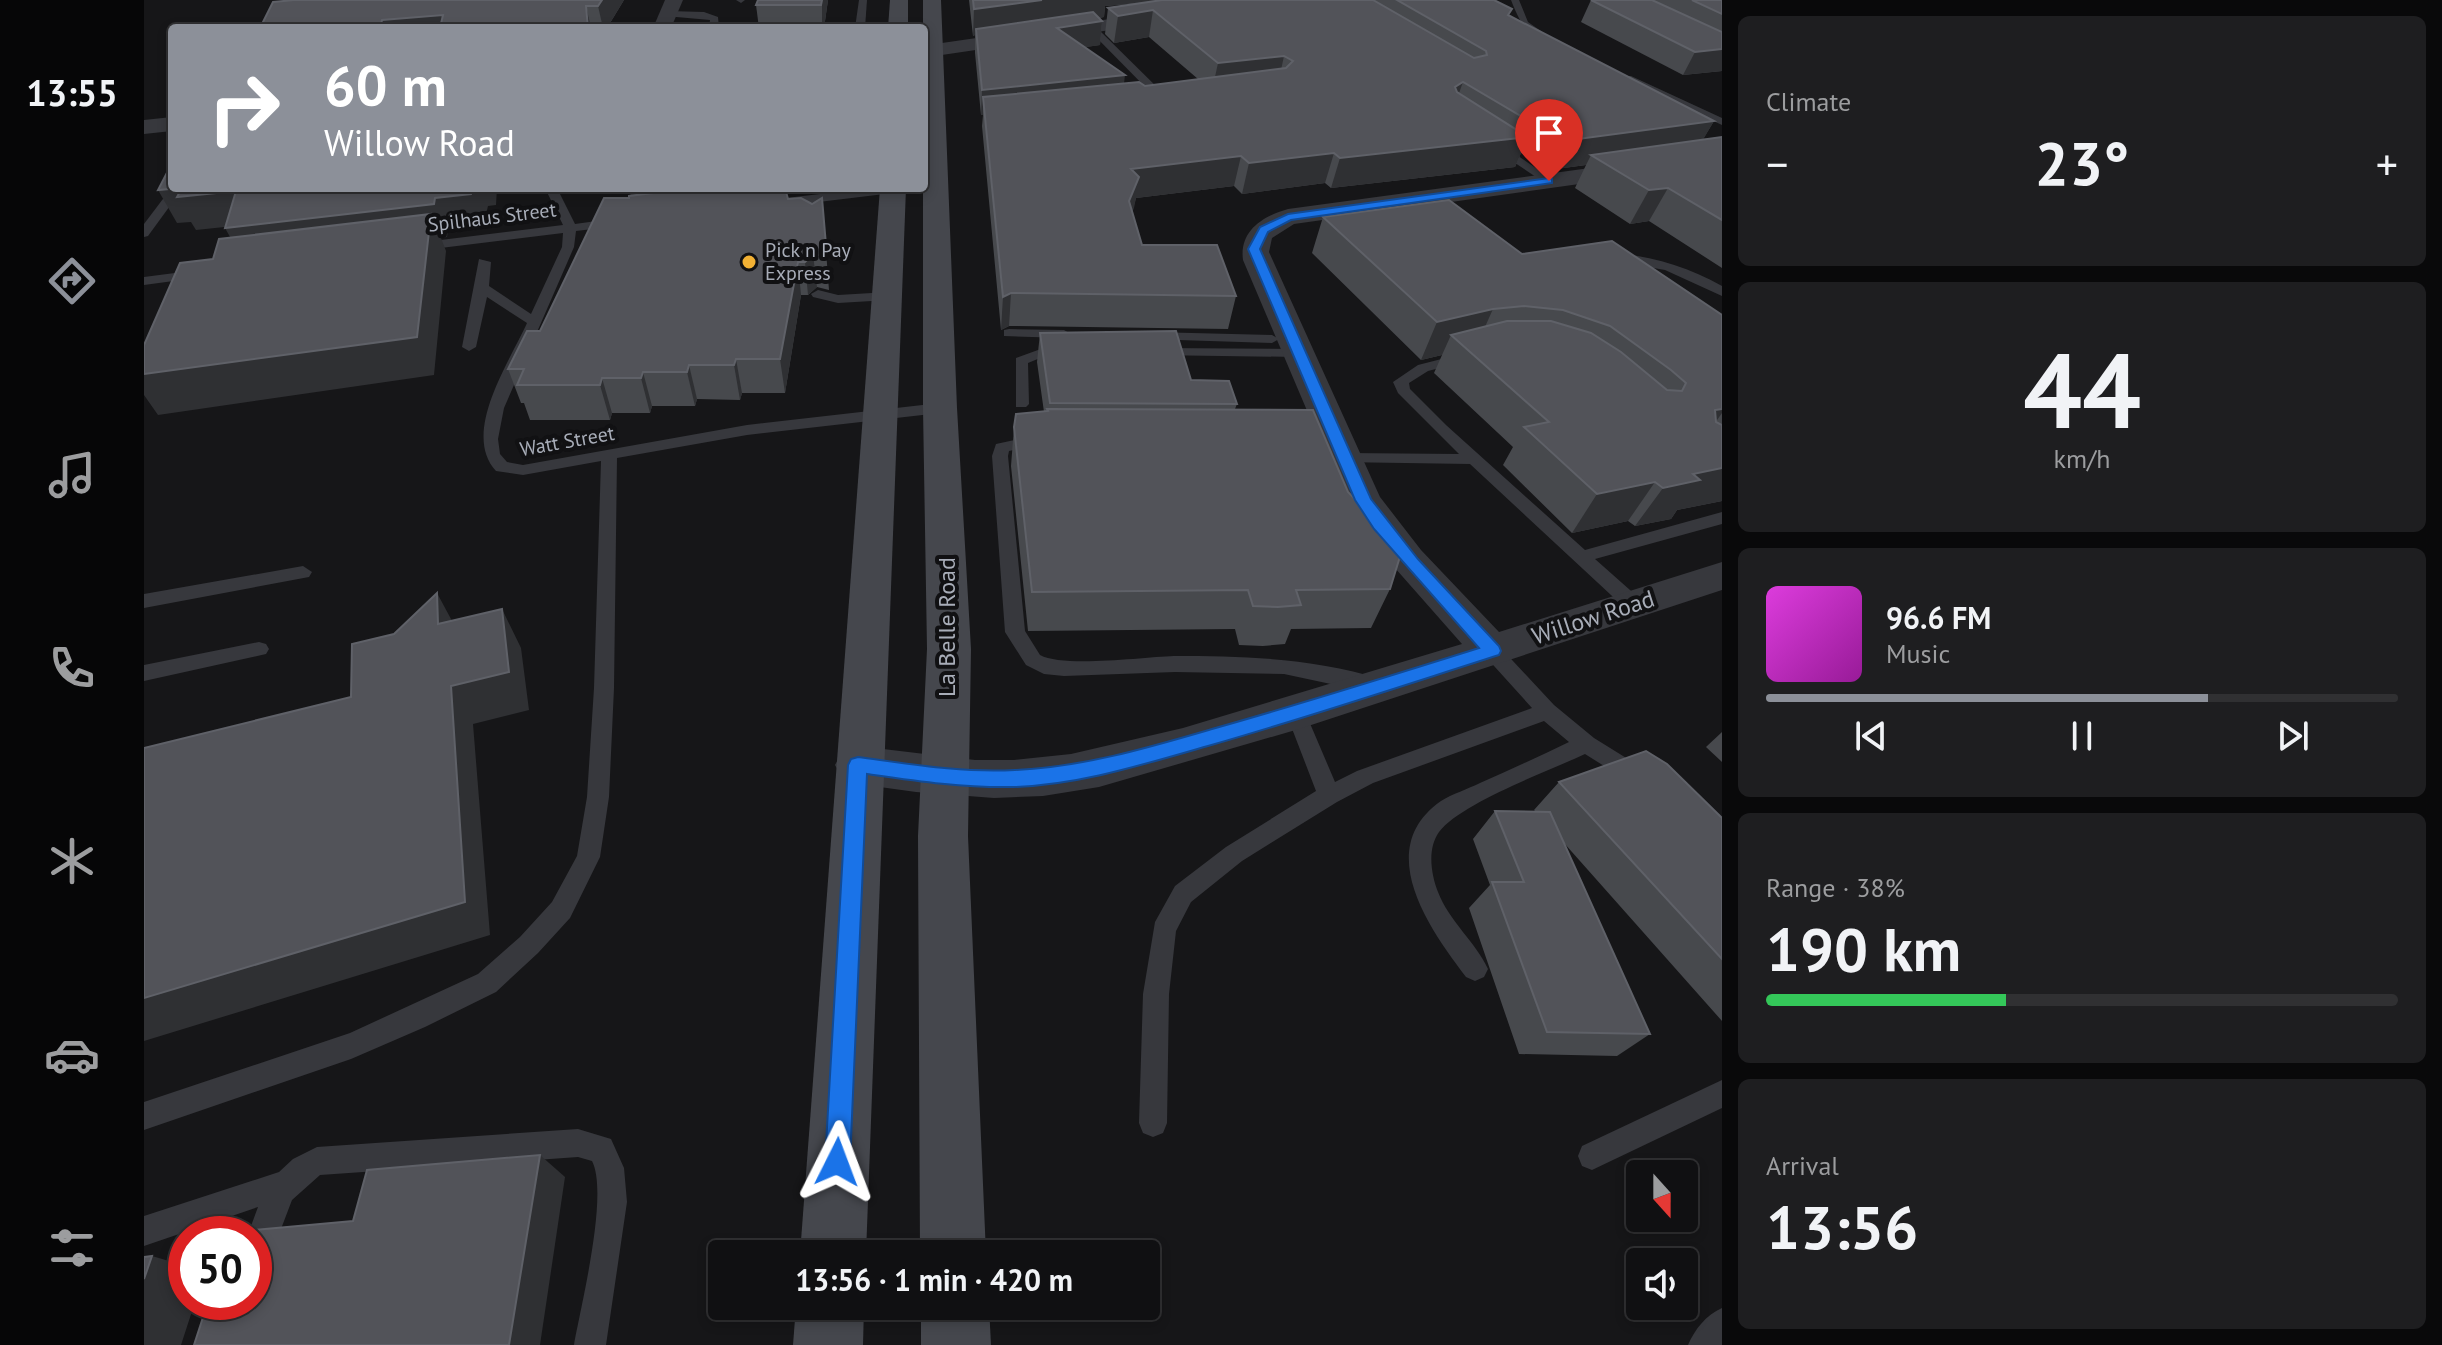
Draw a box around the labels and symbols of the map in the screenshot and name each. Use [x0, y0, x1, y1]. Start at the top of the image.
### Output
pin [1515, 99, 1583, 181]
street label: Spilhaus Street [426, 196, 558, 238]
place label: Pick n Pay Express [765, 237, 852, 286]
marker: Pick n Pay Express [740, 253, 758, 271]
street label: Watt Street [518, 420, 617, 462]
street label: La Belle Road [931, 557, 962, 697]
street label: Willow Road [1528, 583, 1658, 651]
position arrow [795, 1120, 879, 1204]
north arrow [1626, 1160, 1698, 1232]
speed limit sign: 50 [168, 1216, 272, 1320]

